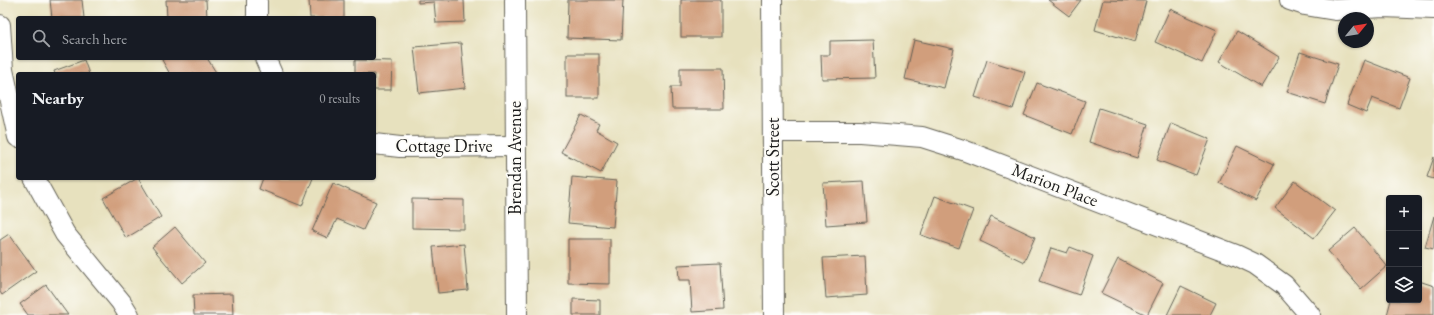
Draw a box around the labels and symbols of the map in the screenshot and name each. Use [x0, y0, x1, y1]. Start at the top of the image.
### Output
north arrow [1338, 12, 1374, 48]
street label: Brendan Avenue [503, 101, 526, 215]
street label: Scott Street [761, 117, 784, 196]
street label: Cottage Drive [395, 134, 493, 157]
street label: Marion Place [1009, 158, 1102, 212]

